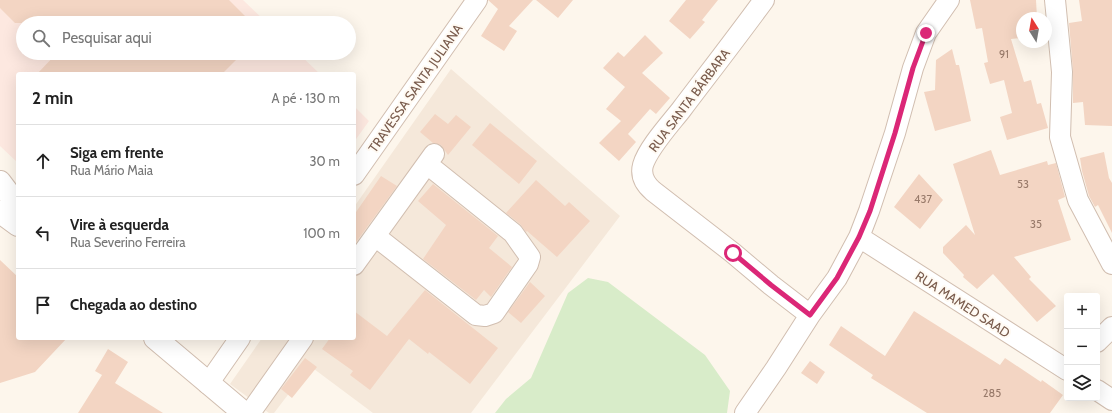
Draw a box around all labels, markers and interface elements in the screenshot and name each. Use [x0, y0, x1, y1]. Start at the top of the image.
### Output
north arrow [1016, 12, 1052, 48]
search box [16, 16, 356, 60]
street label: TRAVESSA SANTA JULIANA [365, 21, 465, 155]
route end [917, 24, 935, 42]
icon: search [30, 27, 52, 49]
text: Pesquisar aqui [62, 29, 152, 47]
street label: RUA SANTA BÁRBARA [644, 45, 733, 155]
house number: 91 [999, 47, 1009, 61]
text: 2 min [32, 88, 73, 108]
text: A pé · 130 m [272, 90, 340, 106]
text: Siga em frente [70, 144, 163, 162]
icon: ahead [32, 150, 54, 172]
text: 30 m [310, 153, 340, 169]
text: Rua Mário Maia [70, 162, 153, 178]
house number: 53 [1017, 177, 1029, 191]
house number: 437 [914, 192, 932, 206]
text: Vire à esquerda [70, 216, 169, 234]
house number: 35 [1030, 217, 1042, 231]
icon: left [32, 222, 54, 244]
text: 100 m [303, 225, 340, 241]
text: Rua Severino Ferreira [70, 234, 186, 250]
route start [724, 244, 742, 262]
street label: RUA MAMED SAAD [913, 267, 1013, 341]
map controls [1064, 293, 1100, 401]
button: + [1064, 293, 1100, 329]
icon: arrive [32, 294, 54, 316]
text: Chegada ao destino [70, 296, 197, 314]
button: − [1064, 329, 1100, 365]
button: layers [1064, 365, 1100, 401]
house number: 285 [983, 386, 1001, 400]

